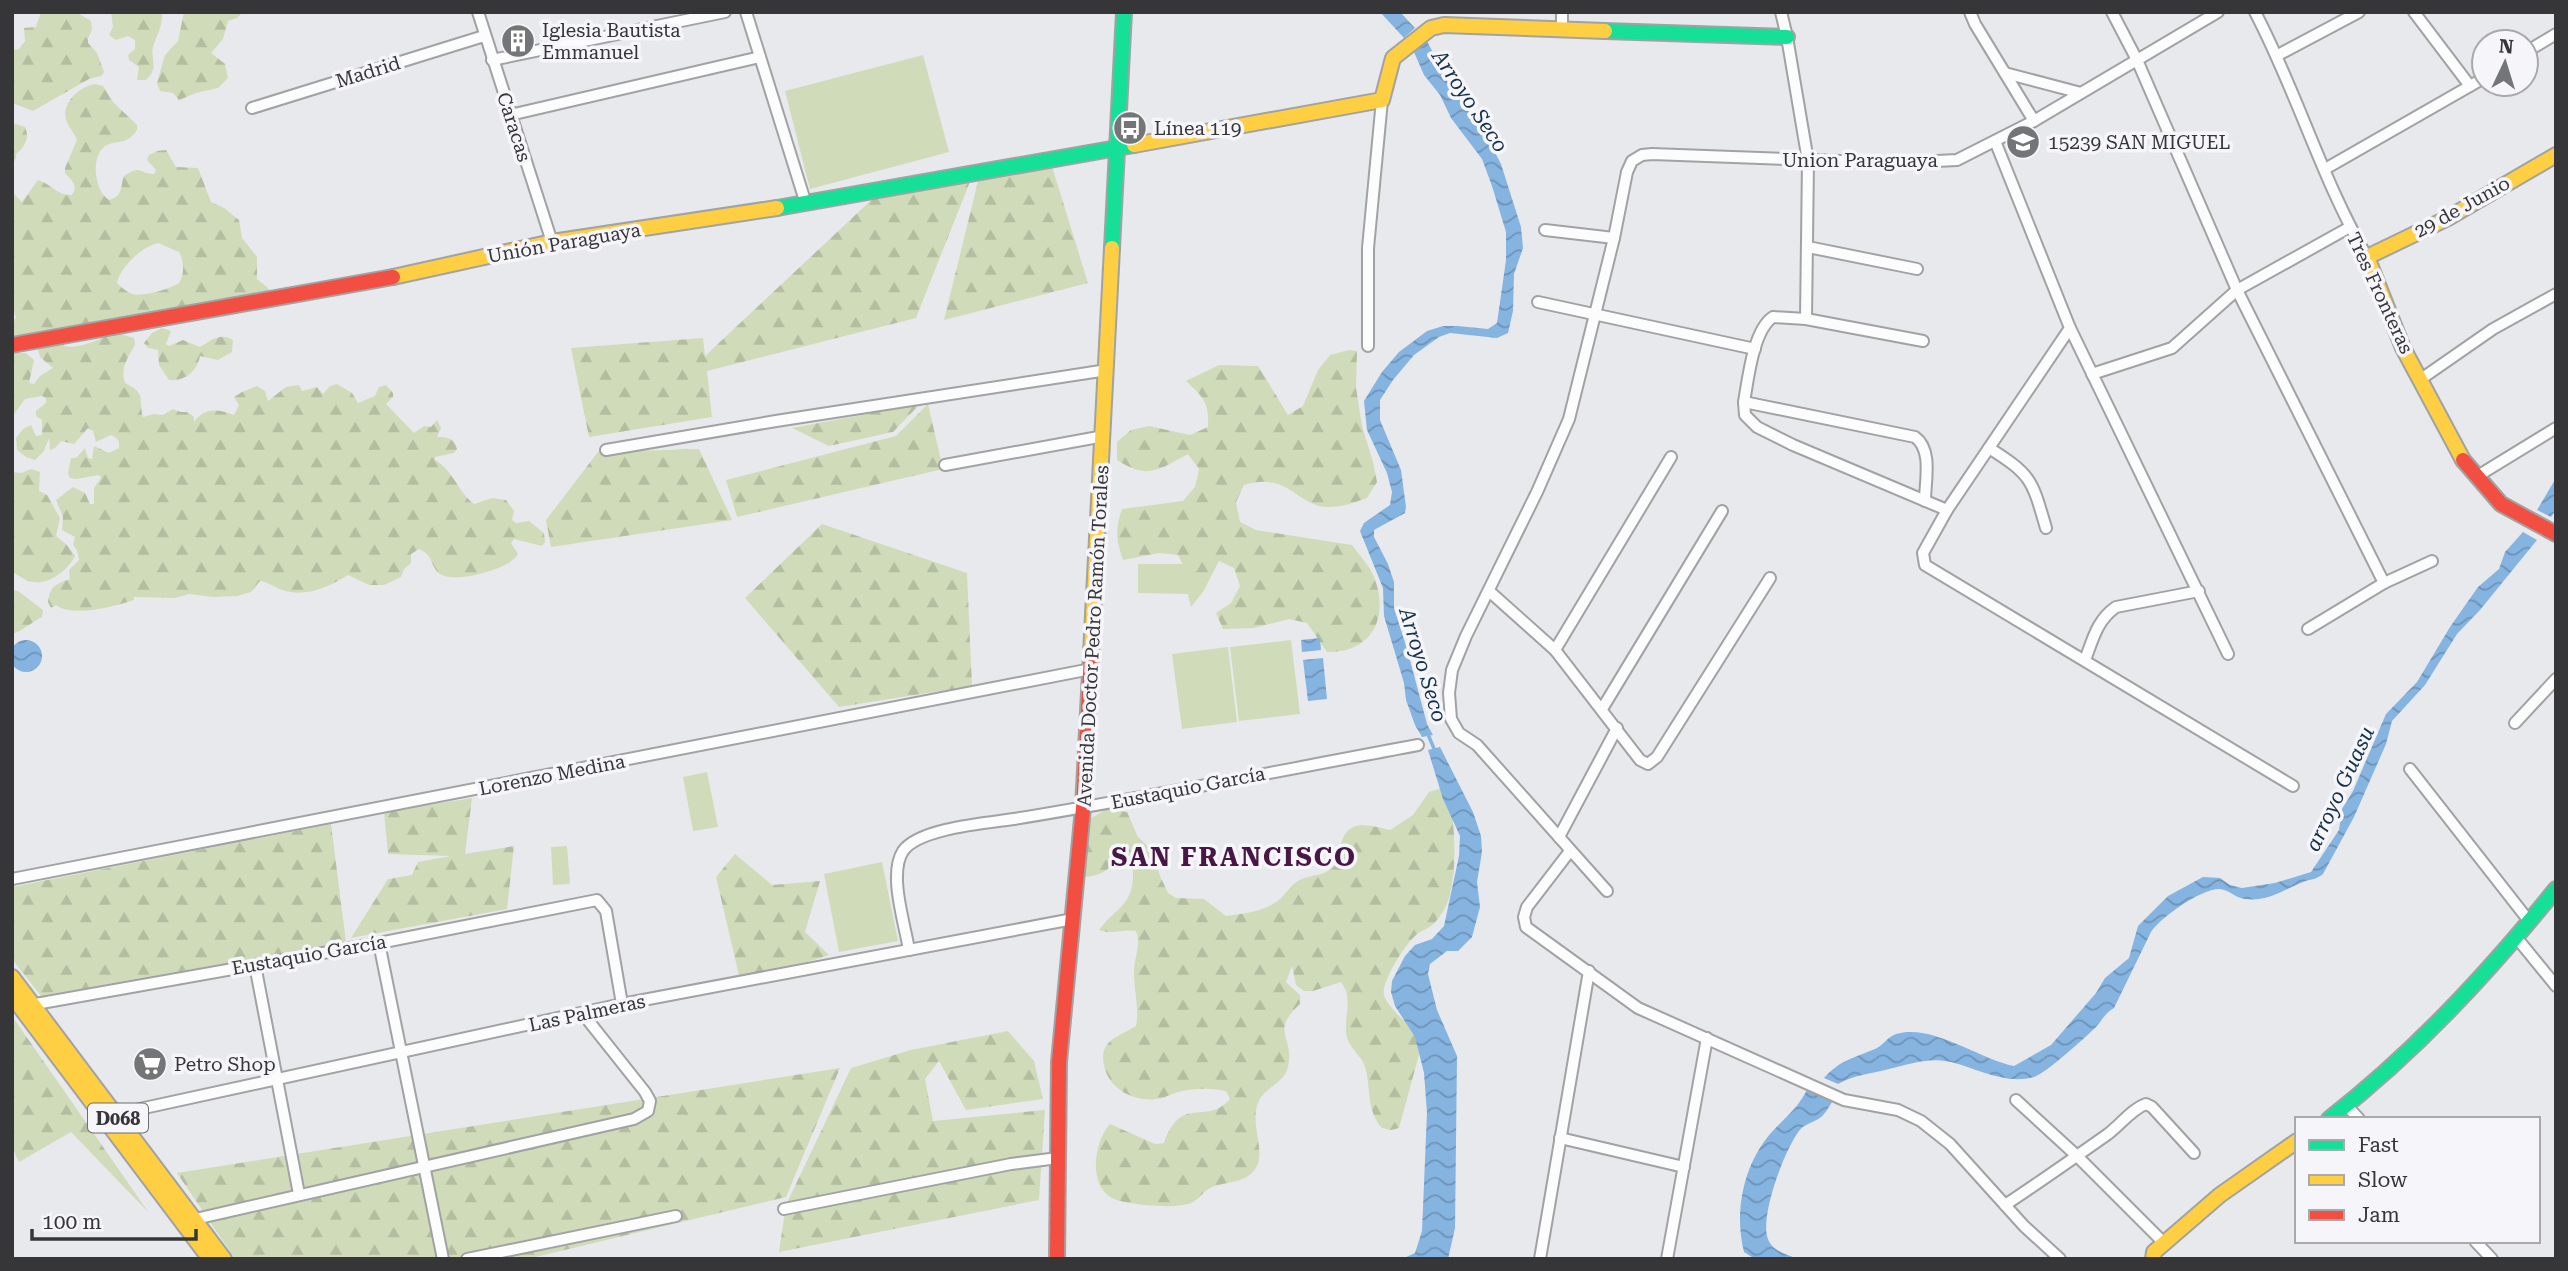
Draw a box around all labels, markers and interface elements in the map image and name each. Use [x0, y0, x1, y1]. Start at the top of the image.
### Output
place label: Iglesia Bautista Emmanuel [542, 19, 681, 64]
building icon: Iglesia Bautista Emmanuel [499, 22, 537, 60]
north arrow [2470, 28, 2540, 98]
text: N [2498, 35, 2515, 59]
water label: Arroyo Seco [1426, 44, 1513, 157]
street label: Madrid [333, 51, 403, 93]
street label: Caracas [492, 89, 536, 165]
bus stop icon: Línea 119 [1111, 109, 1149, 147]
place label: Línea 119 [1154, 117, 1241, 140]
school or university icon: 15239 SAN MIGUEL [2004, 123, 2042, 161]
place label: 15239 SAN MIGUEL [2048, 131, 2230, 154]
street label: Union Paraguaya [1782, 149, 1938, 172]
street label: 29 de Junio [2410, 171, 2514, 243]
street label: Unión Paraguaya [485, 218, 643, 268]
street label: Tres Fronteras [2342, 229, 2418, 357]
street label: Avenida Doctor Pedro Ramón Torales [1073, 465, 1113, 807]
water label: Arroyo Seco [1394, 603, 1452, 725]
water label: arroyo Guasu [2301, 723, 2379, 855]
street label: Lorenzo Medina [477, 749, 628, 800]
street label: Eustaquio García [1109, 762, 1268, 814]
district label: SAN FRANCISCO [1111, 842, 1357, 872]
street label: Eustaquio García [230, 930, 389, 980]
street label: Las Palmeras [527, 989, 647, 1037]
supermarket icon: Petro Shop [131, 1045, 169, 1083]
place label: Petro Shop [174, 1053, 276, 1076]
road number: D068 [88, 1104, 148, 1133]
legend [2295, 1117, 2540, 1243]
text: Fast [2358, 1133, 2399, 1157]
text: Slow [2358, 1168, 2408, 1192]
scale bar [32, 1198, 196, 1242]
text: Jam [2358, 1203, 2400, 1227]
text: 100 m [42, 1210, 102, 1234]

